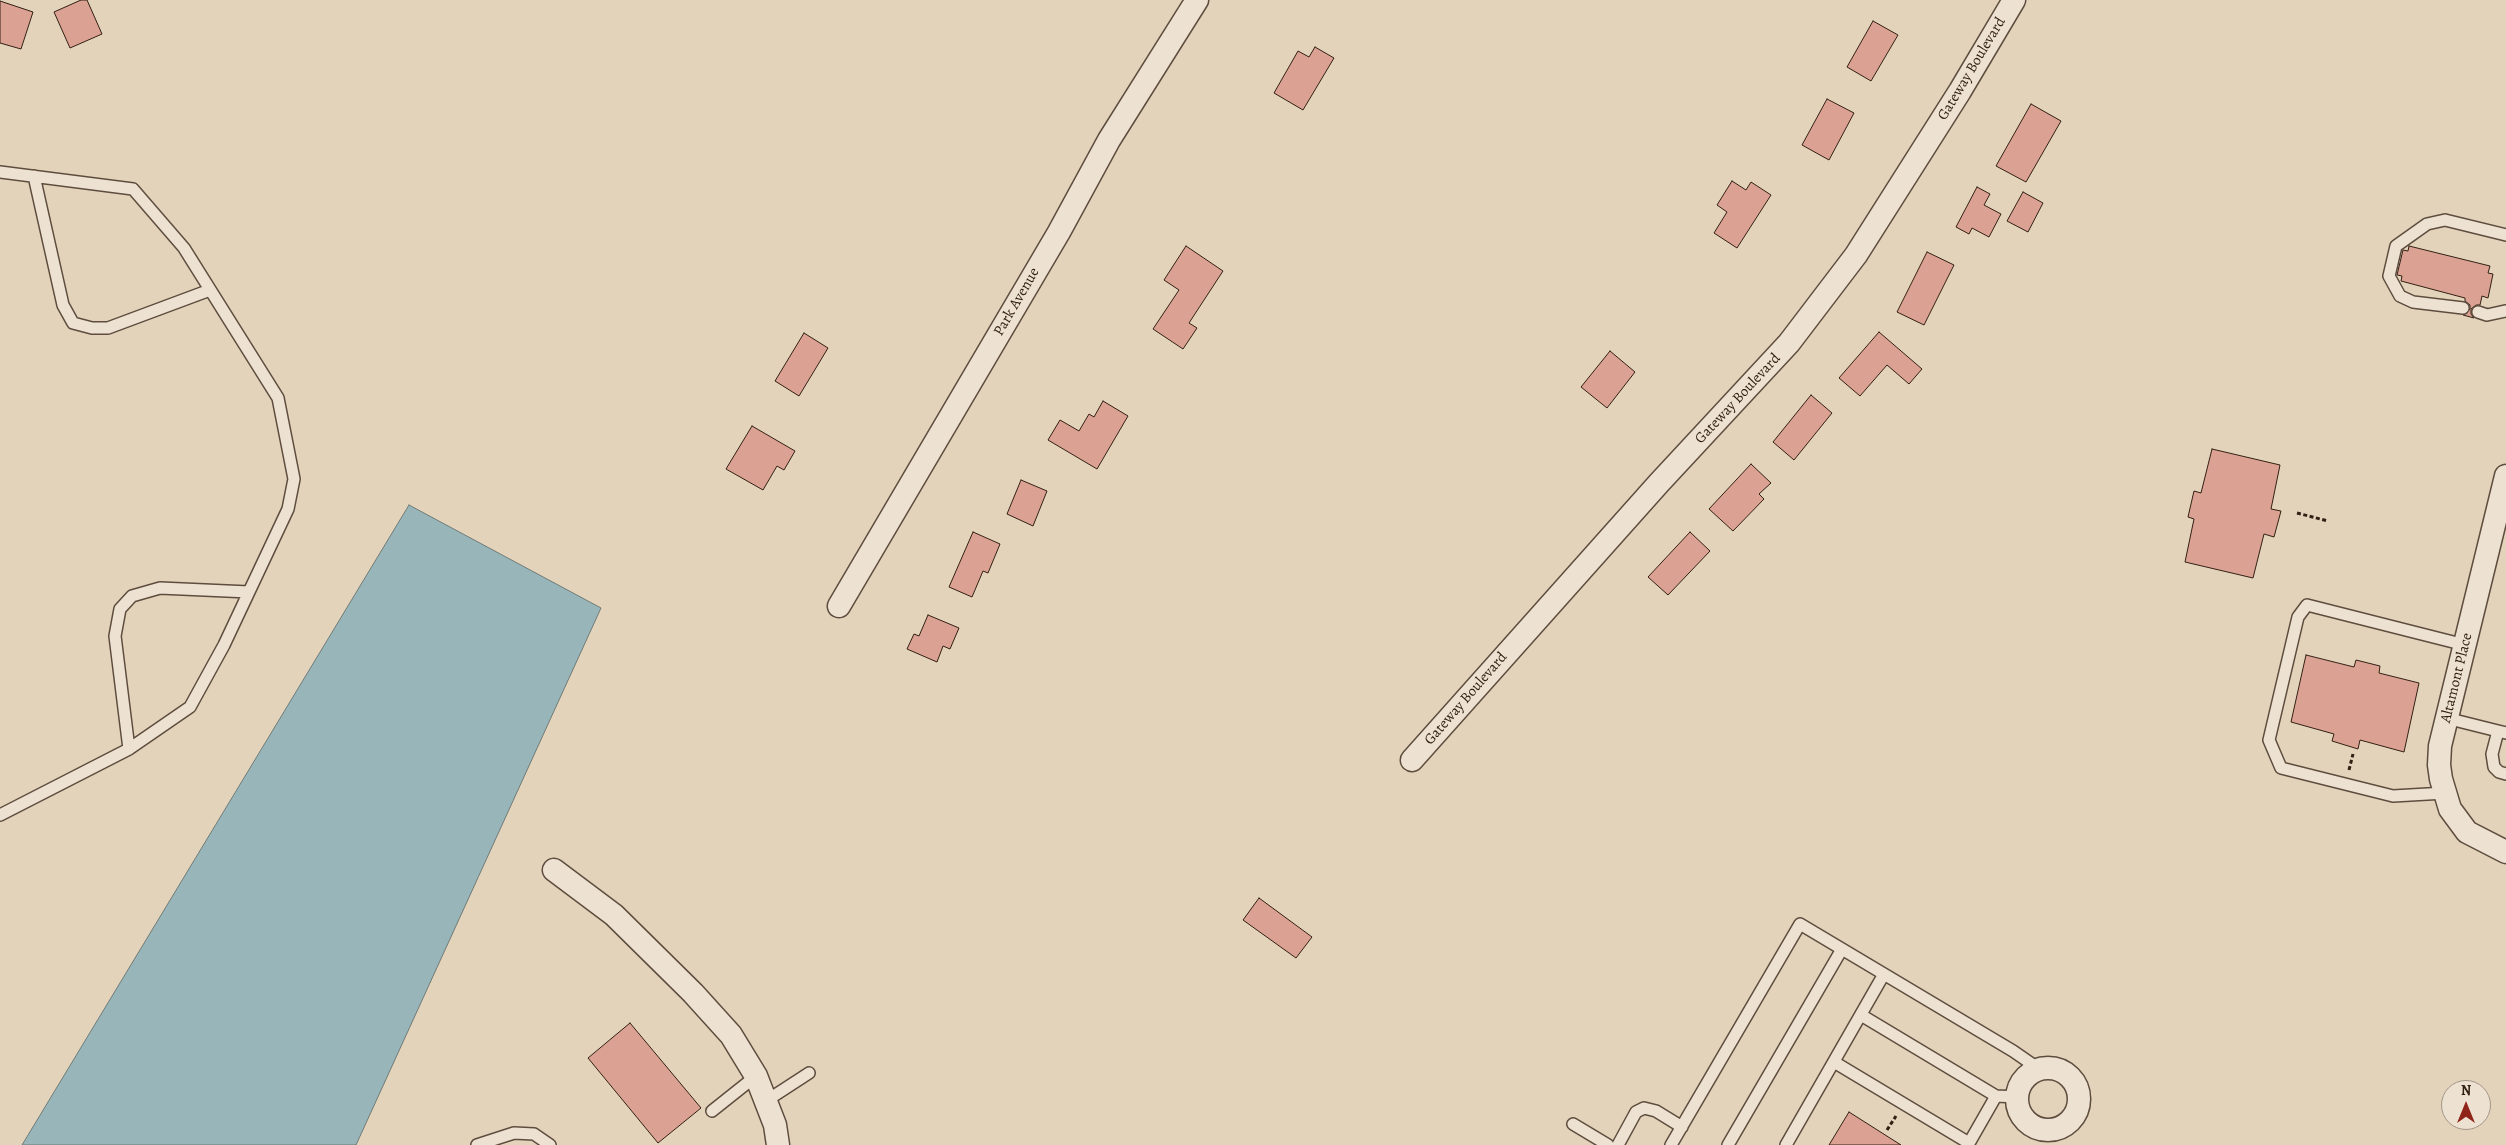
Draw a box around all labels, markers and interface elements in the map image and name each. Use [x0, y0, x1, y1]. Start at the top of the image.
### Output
street label: Gateway Boulevard [1934, 14, 2010, 124]
street label: Park Avenue [990, 265, 1044, 339]
street label: Gateway Boulevard [1692, 350, 1784, 448]
street label: Altamont Place [2437, 631, 2477, 725]
street label: Gateway Boulevard [1421, 649, 1511, 749]
north arrow [2441, 1080, 2491, 1130]
text: N [2461, 1081, 2471, 1100]

